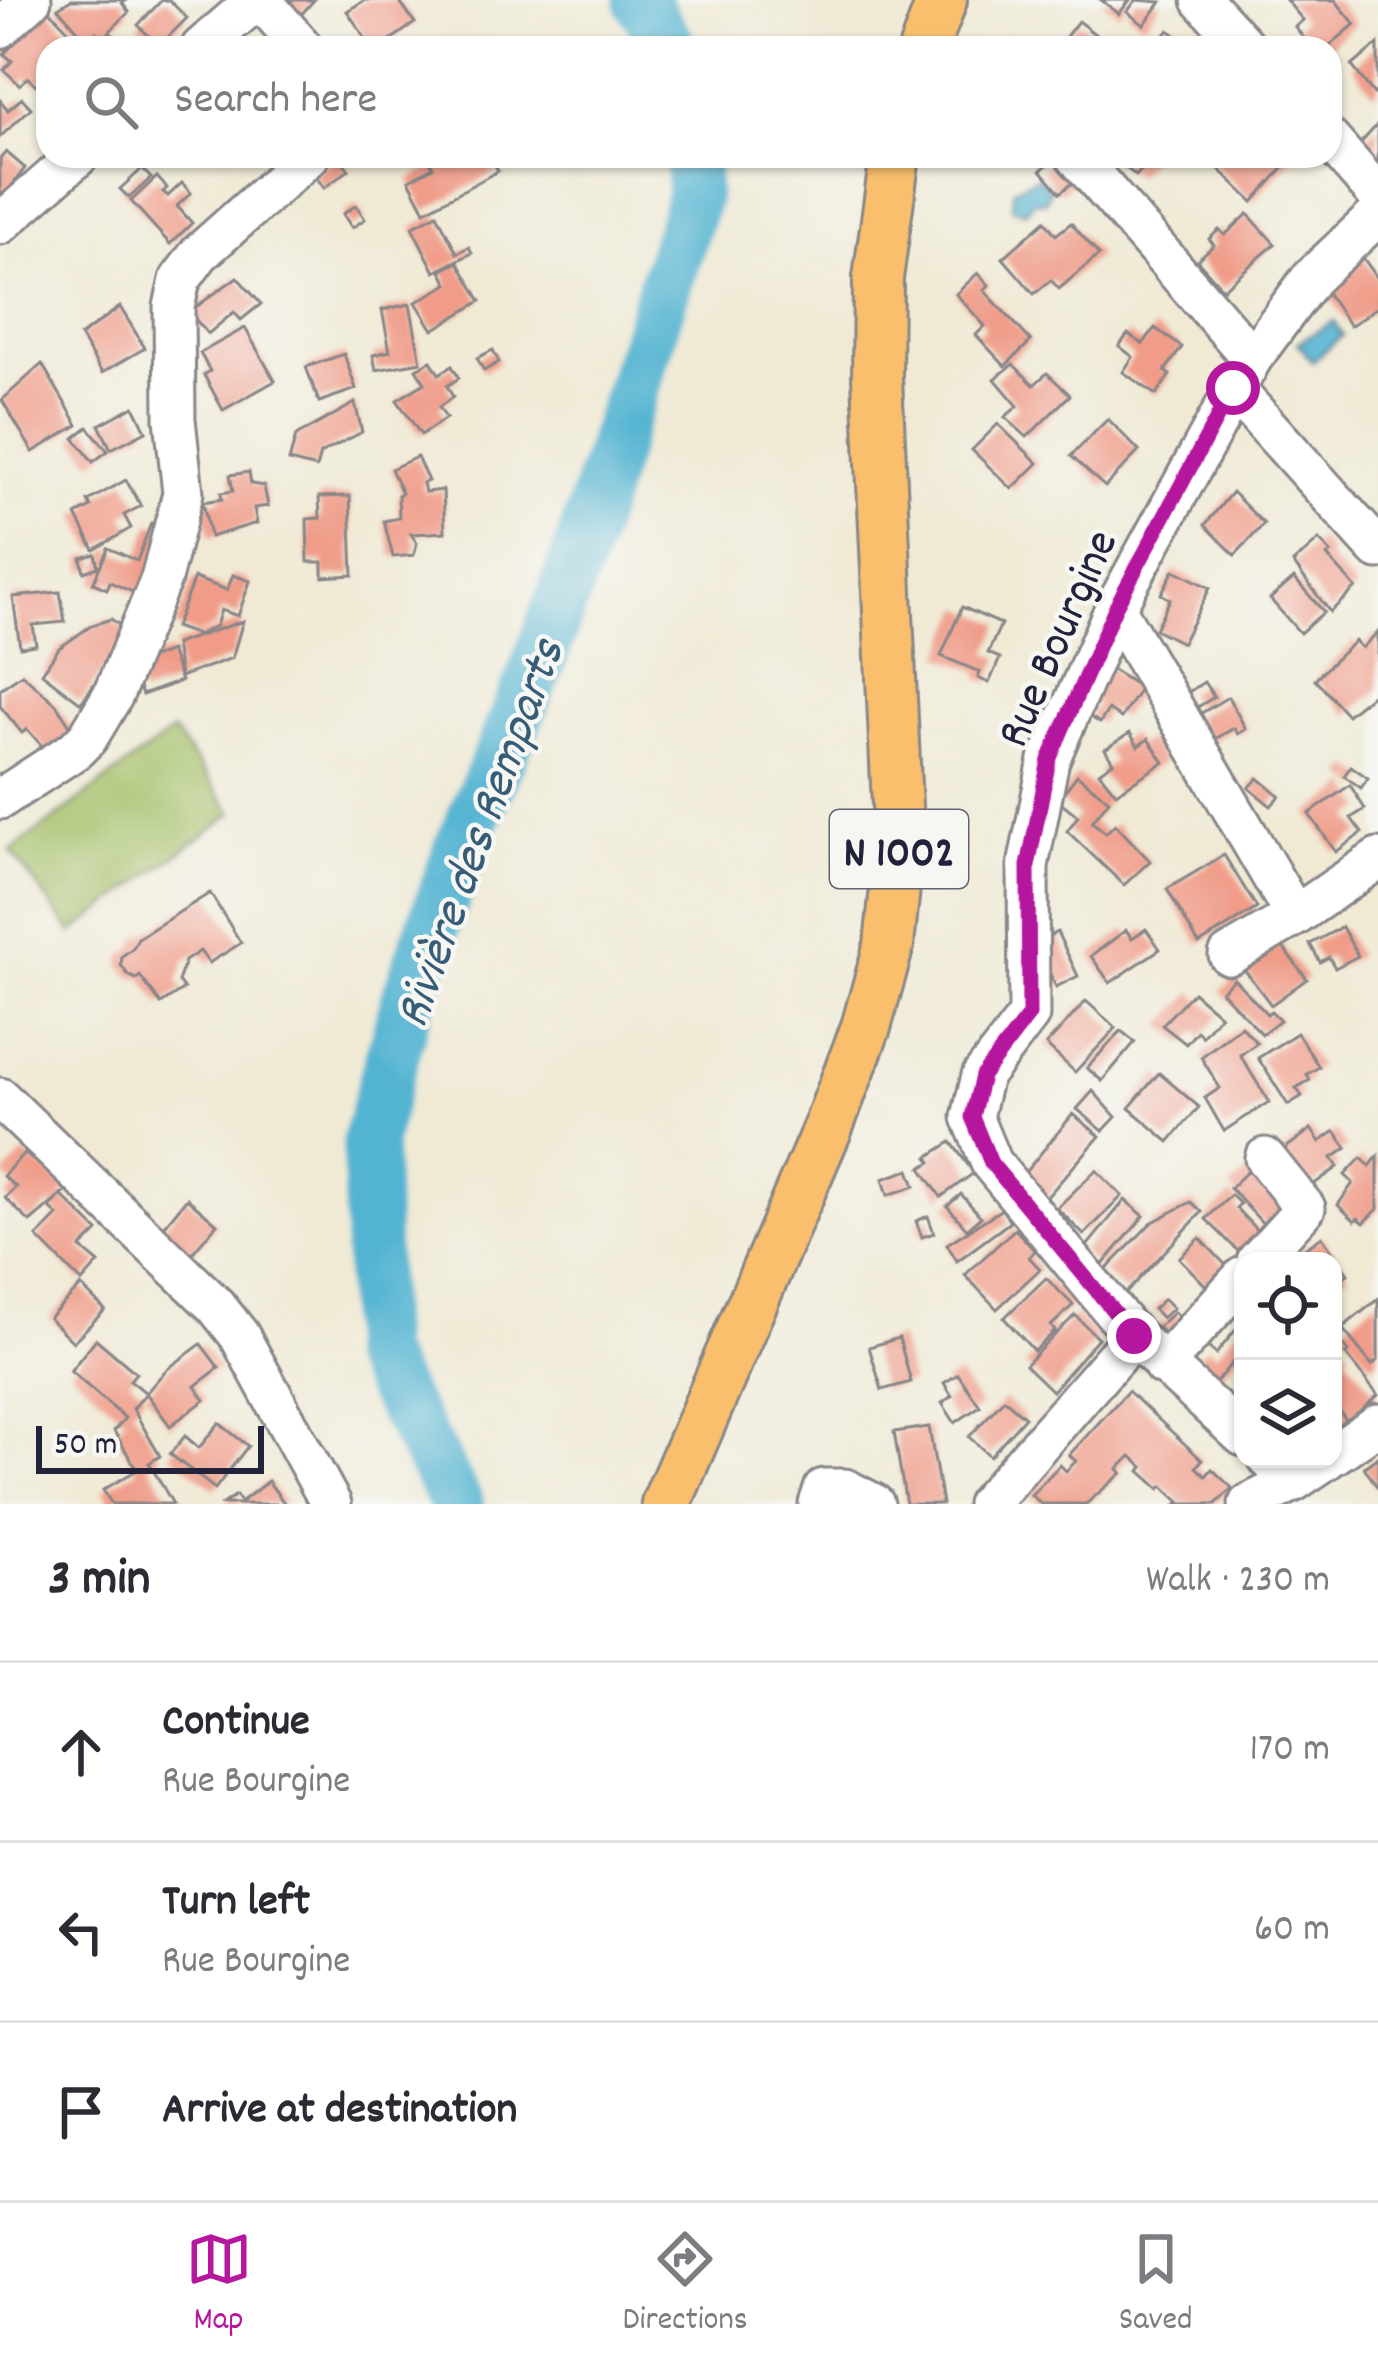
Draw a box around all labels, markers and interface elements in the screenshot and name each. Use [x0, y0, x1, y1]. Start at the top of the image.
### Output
search box [36, 36, 1342, 168]
icon: search [78, 69, 144, 135]
text: Search here [174, 70, 377, 134]
route start [1206, 361, 1260, 415]
street label: Rue Bourgine [982, 520, 1140, 760]
water label: Rivière des Remparts [380, 629, 588, 1039]
road number: N 1002 [830, 810, 968, 888]
map controls [1234, 1252, 1342, 1468]
button: locate [1234, 1252, 1342, 1360]
route end [1107, 1309, 1161, 1363]
button: layers [1234, 1360, 1342, 1468]
scale bar [36, 1420, 264, 1473]
text: 50 m [54, 1423, 118, 1470]
text: 3 min [48, 1546, 150, 1618]
text: Walk · 230 m [1146, 1555, 1330, 1610]
text: Continue [162, 1692, 310, 1756]
icon: ahead [48, 1719, 114, 1785]
text: 170 m [1250, 1724, 1330, 1779]
text: Rue Bourgine [162, 1756, 350, 1811]
text: Turn left [162, 1872, 310, 1936]
icon: left [48, 1899, 114, 1965]
text: 60 m [1254, 1904, 1330, 1959]
text: Rue Bourgine [162, 1936, 350, 1991]
icon: arrive [48, 2079, 114, 2145]
text: Arrive at destination [162, 2080, 517, 2144]
tab: Map [186, 2226, 252, 2345]
tab: Directions [623, 2226, 748, 2345]
tab: Saved [1119, 2226, 1192, 2345]

